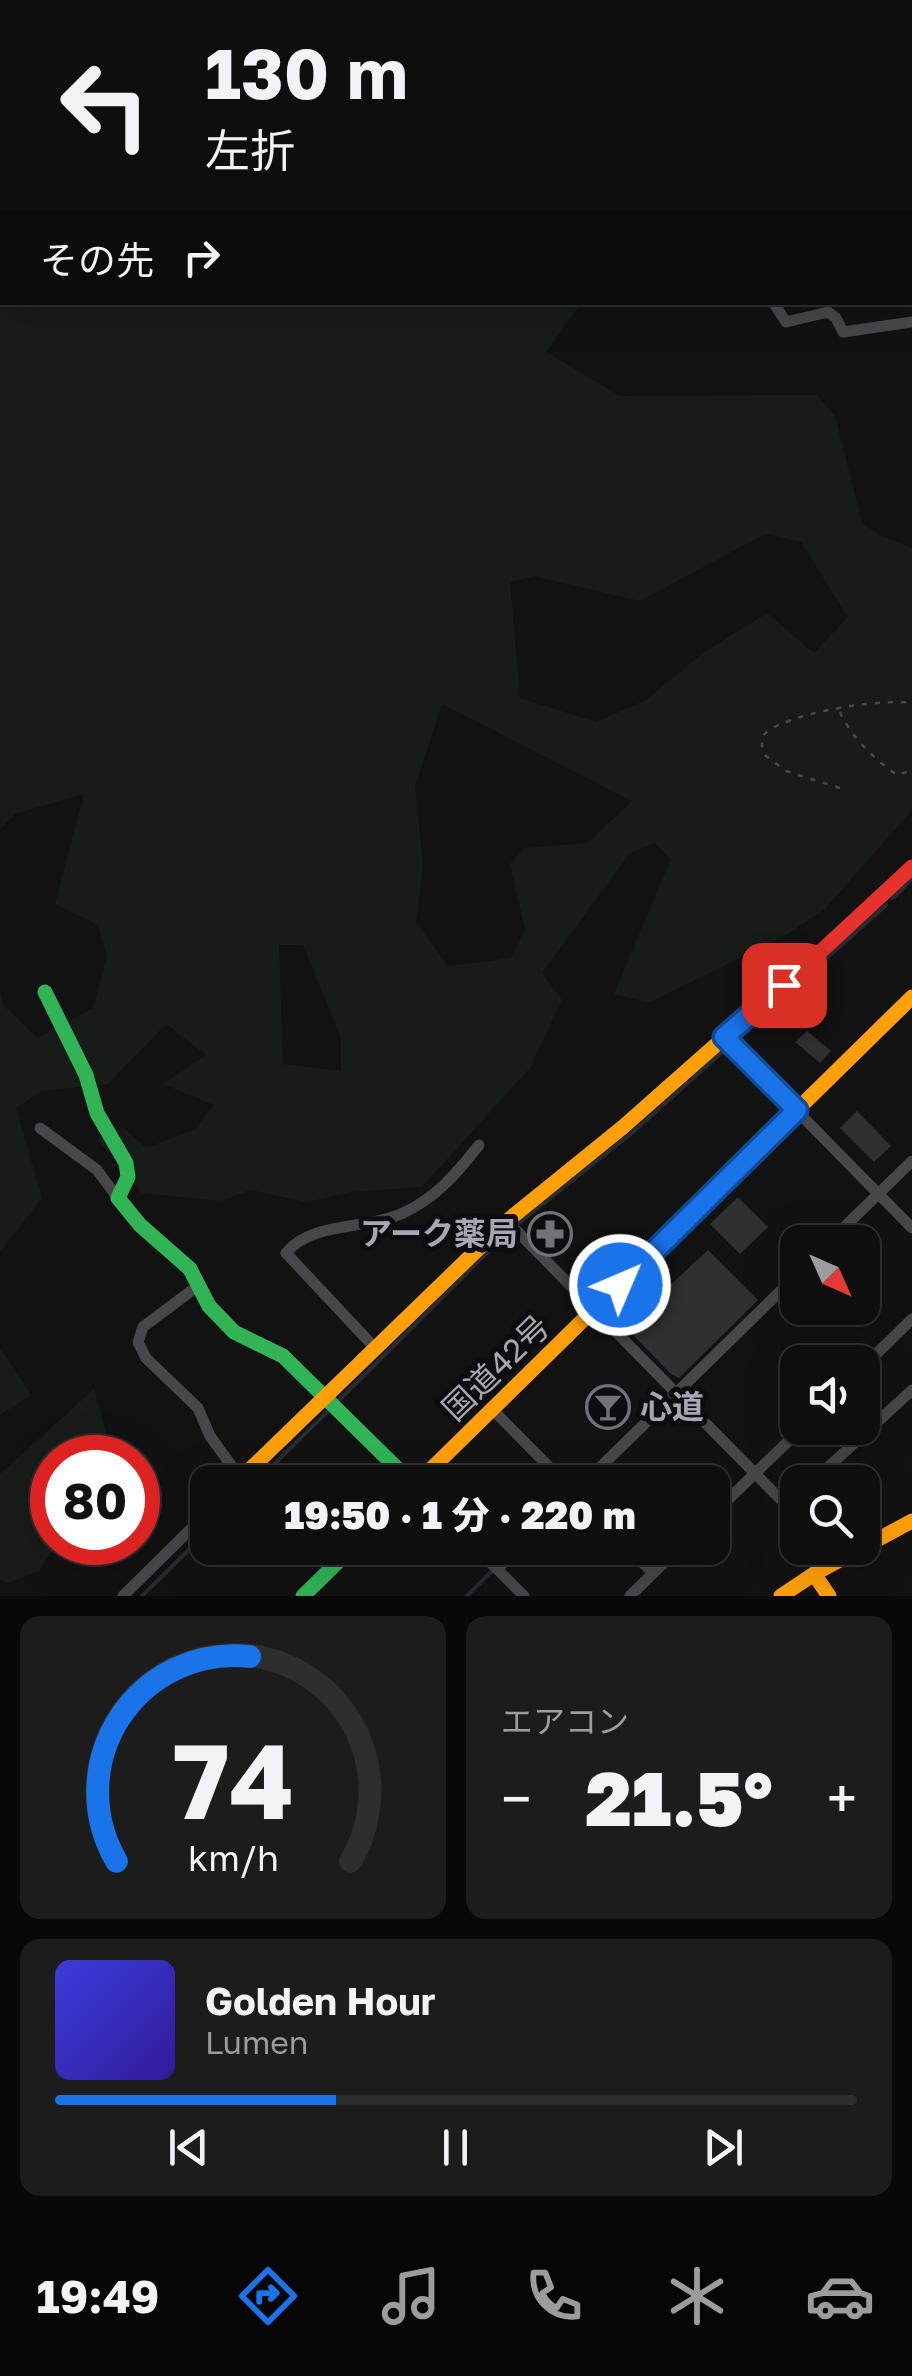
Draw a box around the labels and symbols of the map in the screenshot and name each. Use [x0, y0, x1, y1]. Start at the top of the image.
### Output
pin [742, 943, 827, 1028]
pharmacy icon: アーク薬局 [527, 1211, 573, 1257]
place label: アーク薬局 [360, 1214, 518, 1252]
north arrow [780, 1225, 880, 1325]
position arrow [568, 1233, 672, 1337]
street label: 国道42号 [434, 1307, 557, 1428]
bar icon: 心道 [585, 1384, 631, 1430]
place label: 心道 [640, 1387, 704, 1425]
speed limit sign: 80 [30, 1435, 160, 1565]

